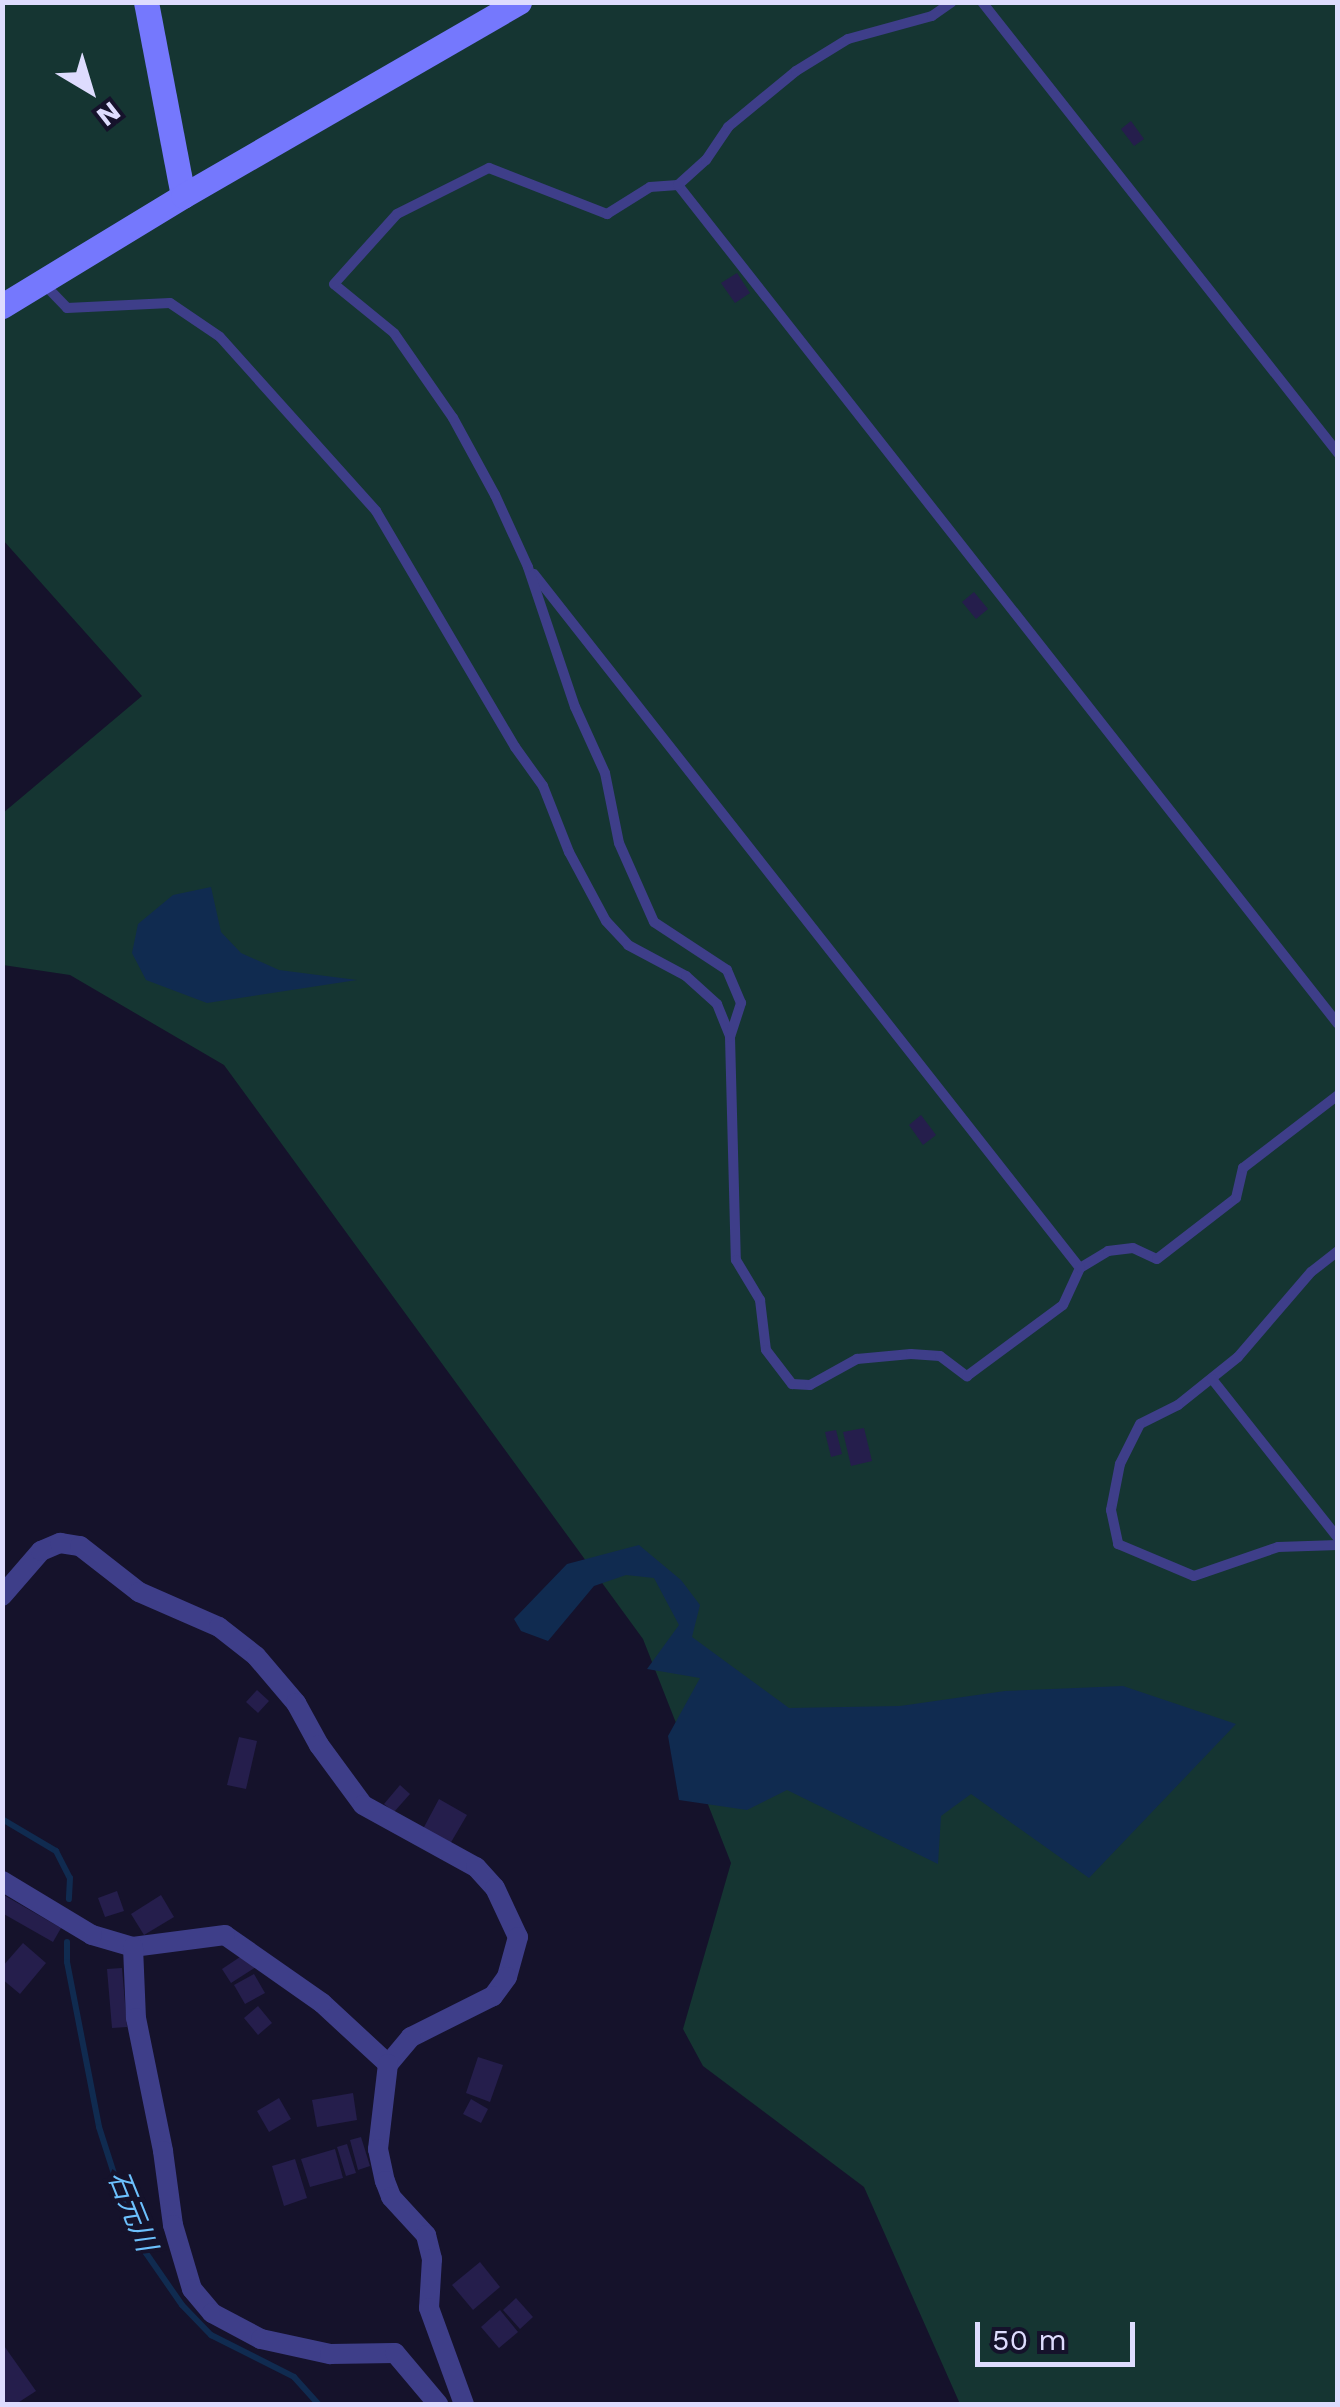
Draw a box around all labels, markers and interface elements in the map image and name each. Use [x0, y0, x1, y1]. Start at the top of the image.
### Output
north arrow [40, 40, 140, 140]
text: N [90, 95, 127, 133]
water label: 石元川 [101, 2166, 163, 2256]
scale bar [980, 2302, 1140, 2364]
text: 50 m [992, 2322, 1067, 2357]

